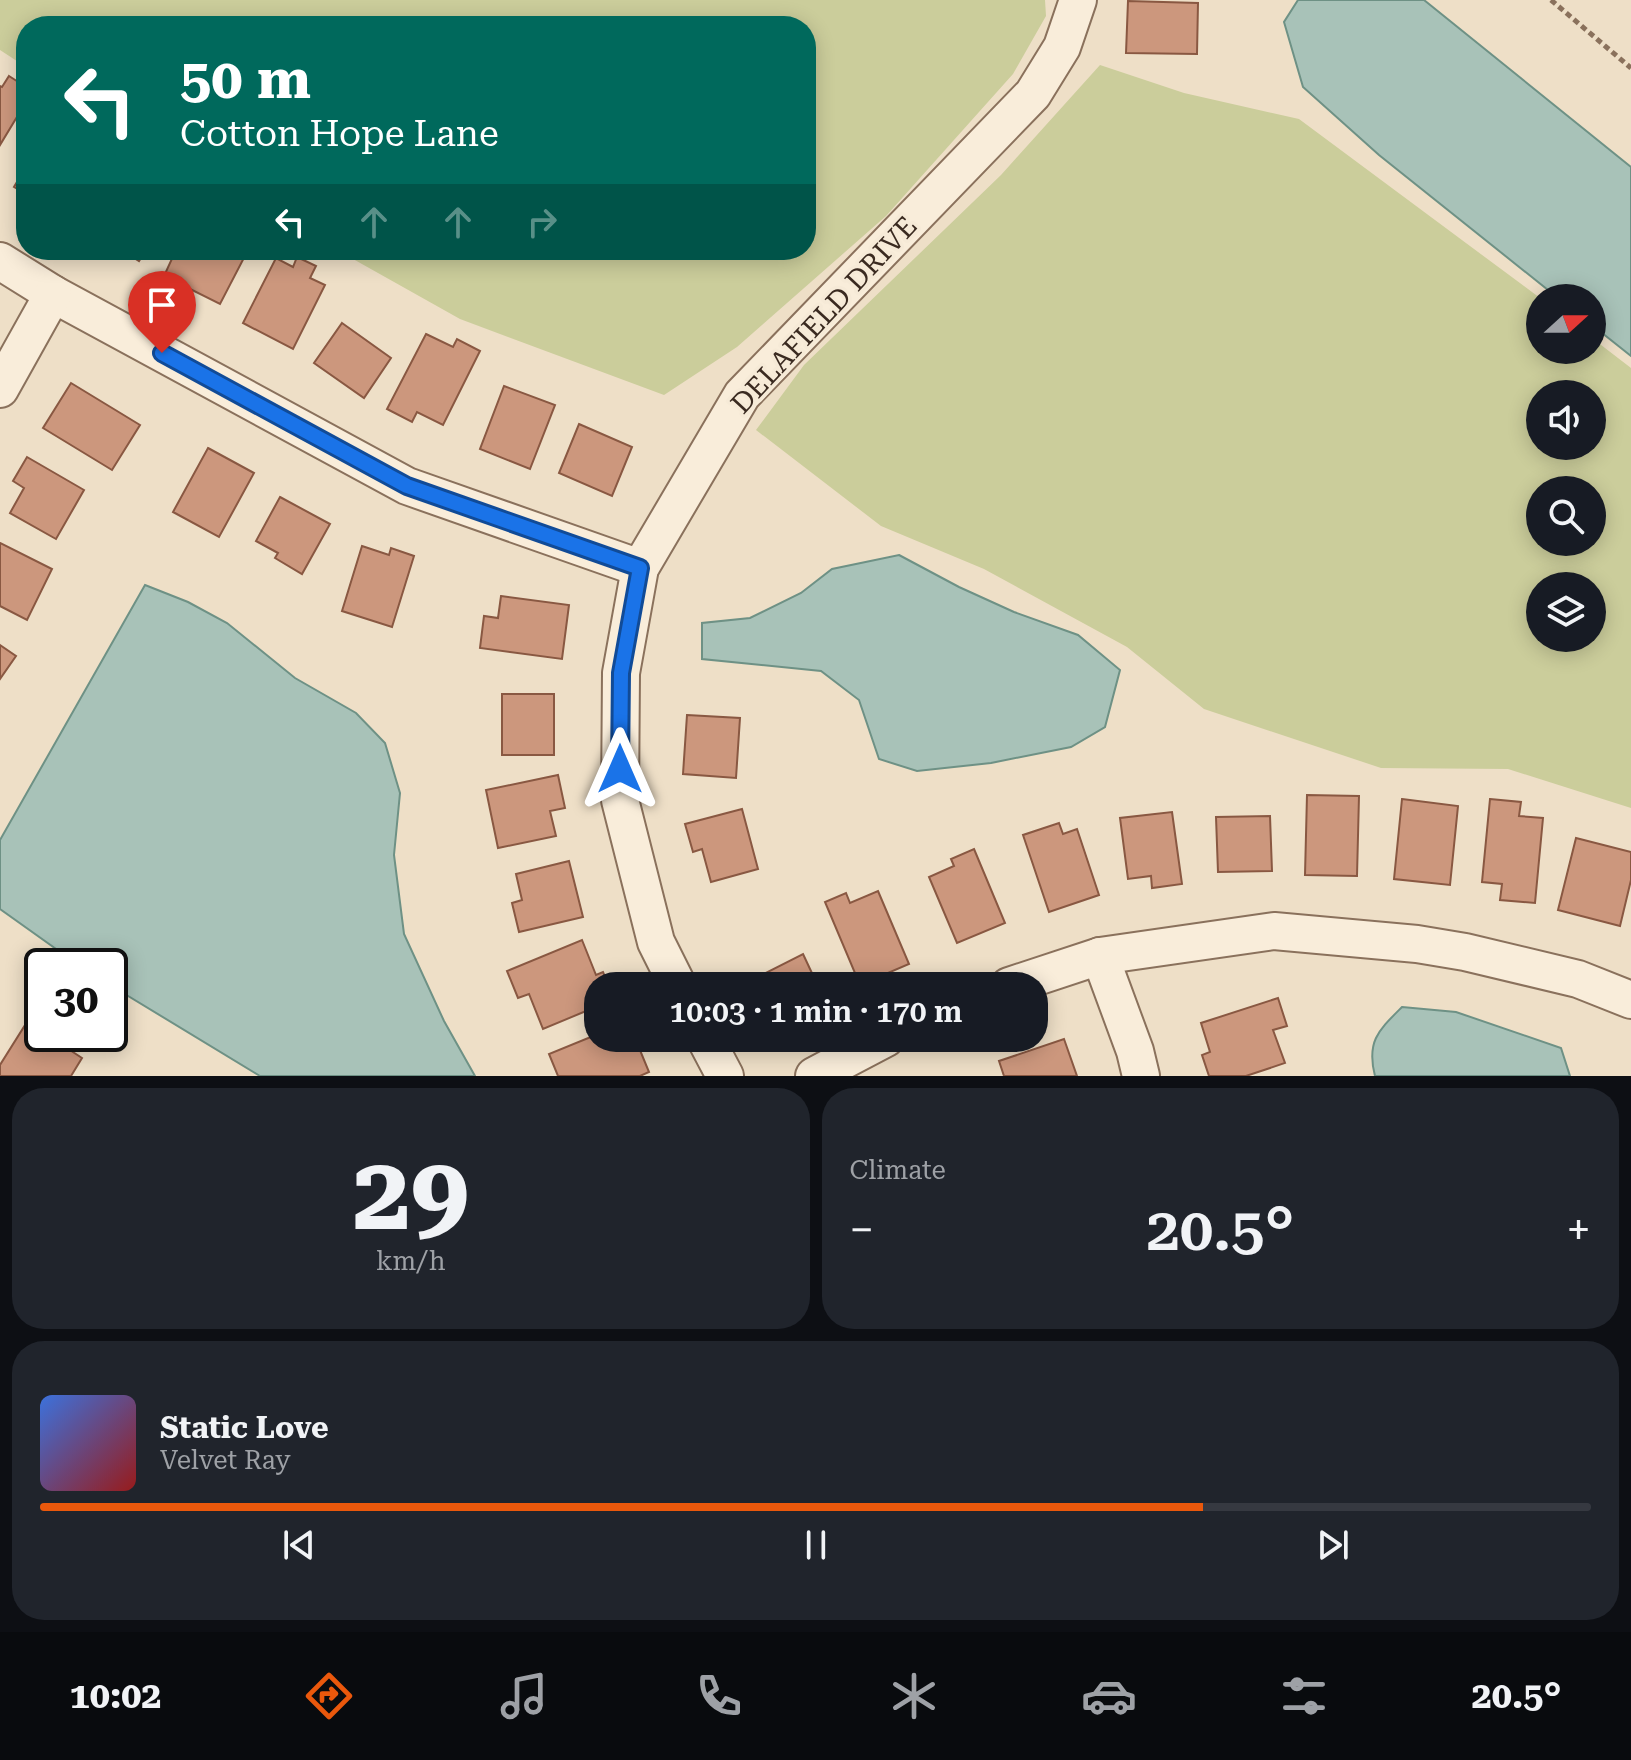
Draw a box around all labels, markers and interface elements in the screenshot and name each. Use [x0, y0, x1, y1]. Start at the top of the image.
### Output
text: 50 m [180, 46, 311, 112]
icon: left [48, 48, 152, 152]
text: Cotton Hope Lane [180, 113, 499, 155]
icon: left [268, 200, 312, 244]
icon: ahead [352, 200, 396, 244]
icon: ahead [436, 200, 480, 244]
icon: right [520, 200, 564, 244]
street label: DELAFIELD DRIVE [724, 210, 924, 420]
pin [128, 271, 196, 353]
icon: arrive [140, 283, 184, 327]
north arrow [1526, 284, 1606, 364]
map controls [1526, 284, 1606, 652]
button: sound [1526, 380, 1606, 460]
button: search [1526, 476, 1606, 556]
button: layers [1526, 572, 1606, 652]
position arrow [578, 727, 662, 811]
speed limit sign: 30 [24, 948, 128, 1052]
text: 10:03 · 1 min · 170 m [670, 994, 962, 1029]
text: 29 [353, 1133, 469, 1254]
text: Climate [850, 1155, 946, 1185]
text: 20.5° [1146, 1194, 1294, 1265]
text: − [850, 1204, 874, 1256]
text: + [1566, 1204, 1591, 1256]
text: km/h [376, 1246, 446, 1276]
text: Static Love [160, 1410, 329, 1445]
text: Velvet Ray [160, 1445, 291, 1475]
icon: previous [277, 1523, 321, 1567]
icon: pause [794, 1523, 838, 1567]
icon: next [1311, 1523, 1355, 1567]
icon: directions [301, 1668, 357, 1724]
icon: music [496, 1668, 552, 1724]
icon: phone [691, 1668, 747, 1724]
icon: climate [886, 1668, 942, 1724]
icon: car [1081, 1668, 1137, 1724]
icon: filters [1276, 1668, 1332, 1724]
text: 10:02 [70, 1675, 162, 1717]
text: 20.5° [1472, 1675, 1561, 1717]

